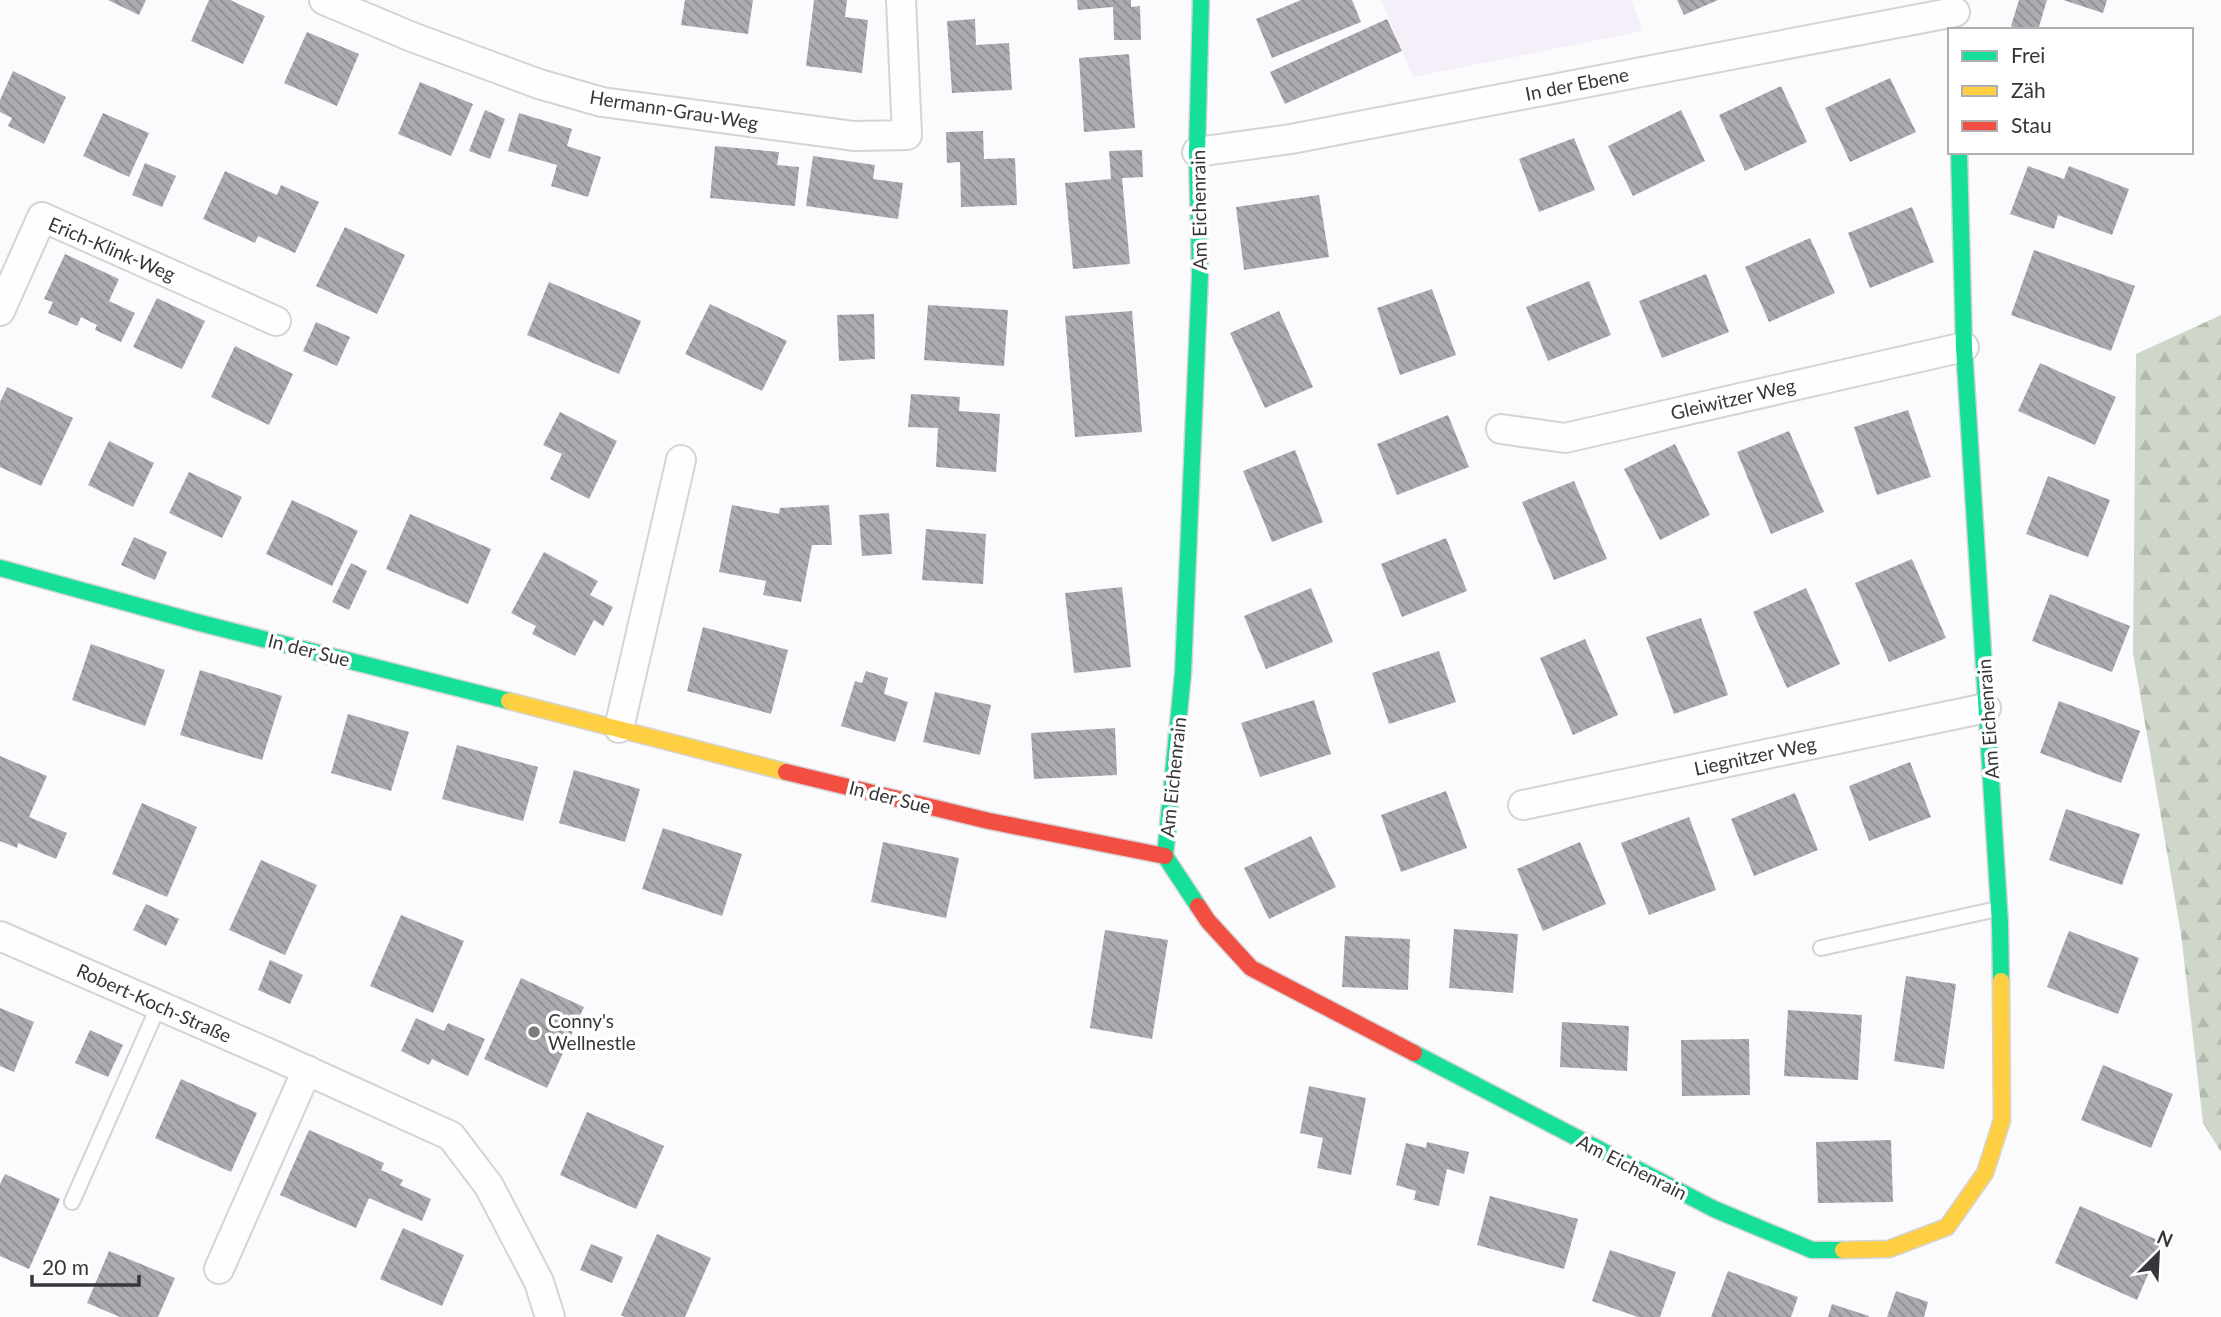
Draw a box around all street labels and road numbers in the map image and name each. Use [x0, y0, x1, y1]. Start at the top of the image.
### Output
street label: In der Ebene [1523, 62, 1631, 105]
street label: Hermann-Grau-Weg [588, 85, 760, 134]
street label: Am Eichenrain [1186, 150, 1211, 270]
street label: Erich-Klink-Weg [45, 211, 179, 286]
street label: Gleiwitzer Weg [1668, 373, 1798, 424]
street label: In der Sue [266, 628, 352, 671]
street label: Am Eichenrain [1972, 658, 2003, 780]
street label: Am Eichenrain [1155, 716, 1190, 838]
street label: Liegnitzer Weg [1692, 731, 1818, 780]
street label: In der Sue [847, 775, 933, 818]
street label: Robert-Koch-Straße [73, 958, 235, 1047]
street label: Am Eichenrain [1573, 1129, 1691, 1204]

